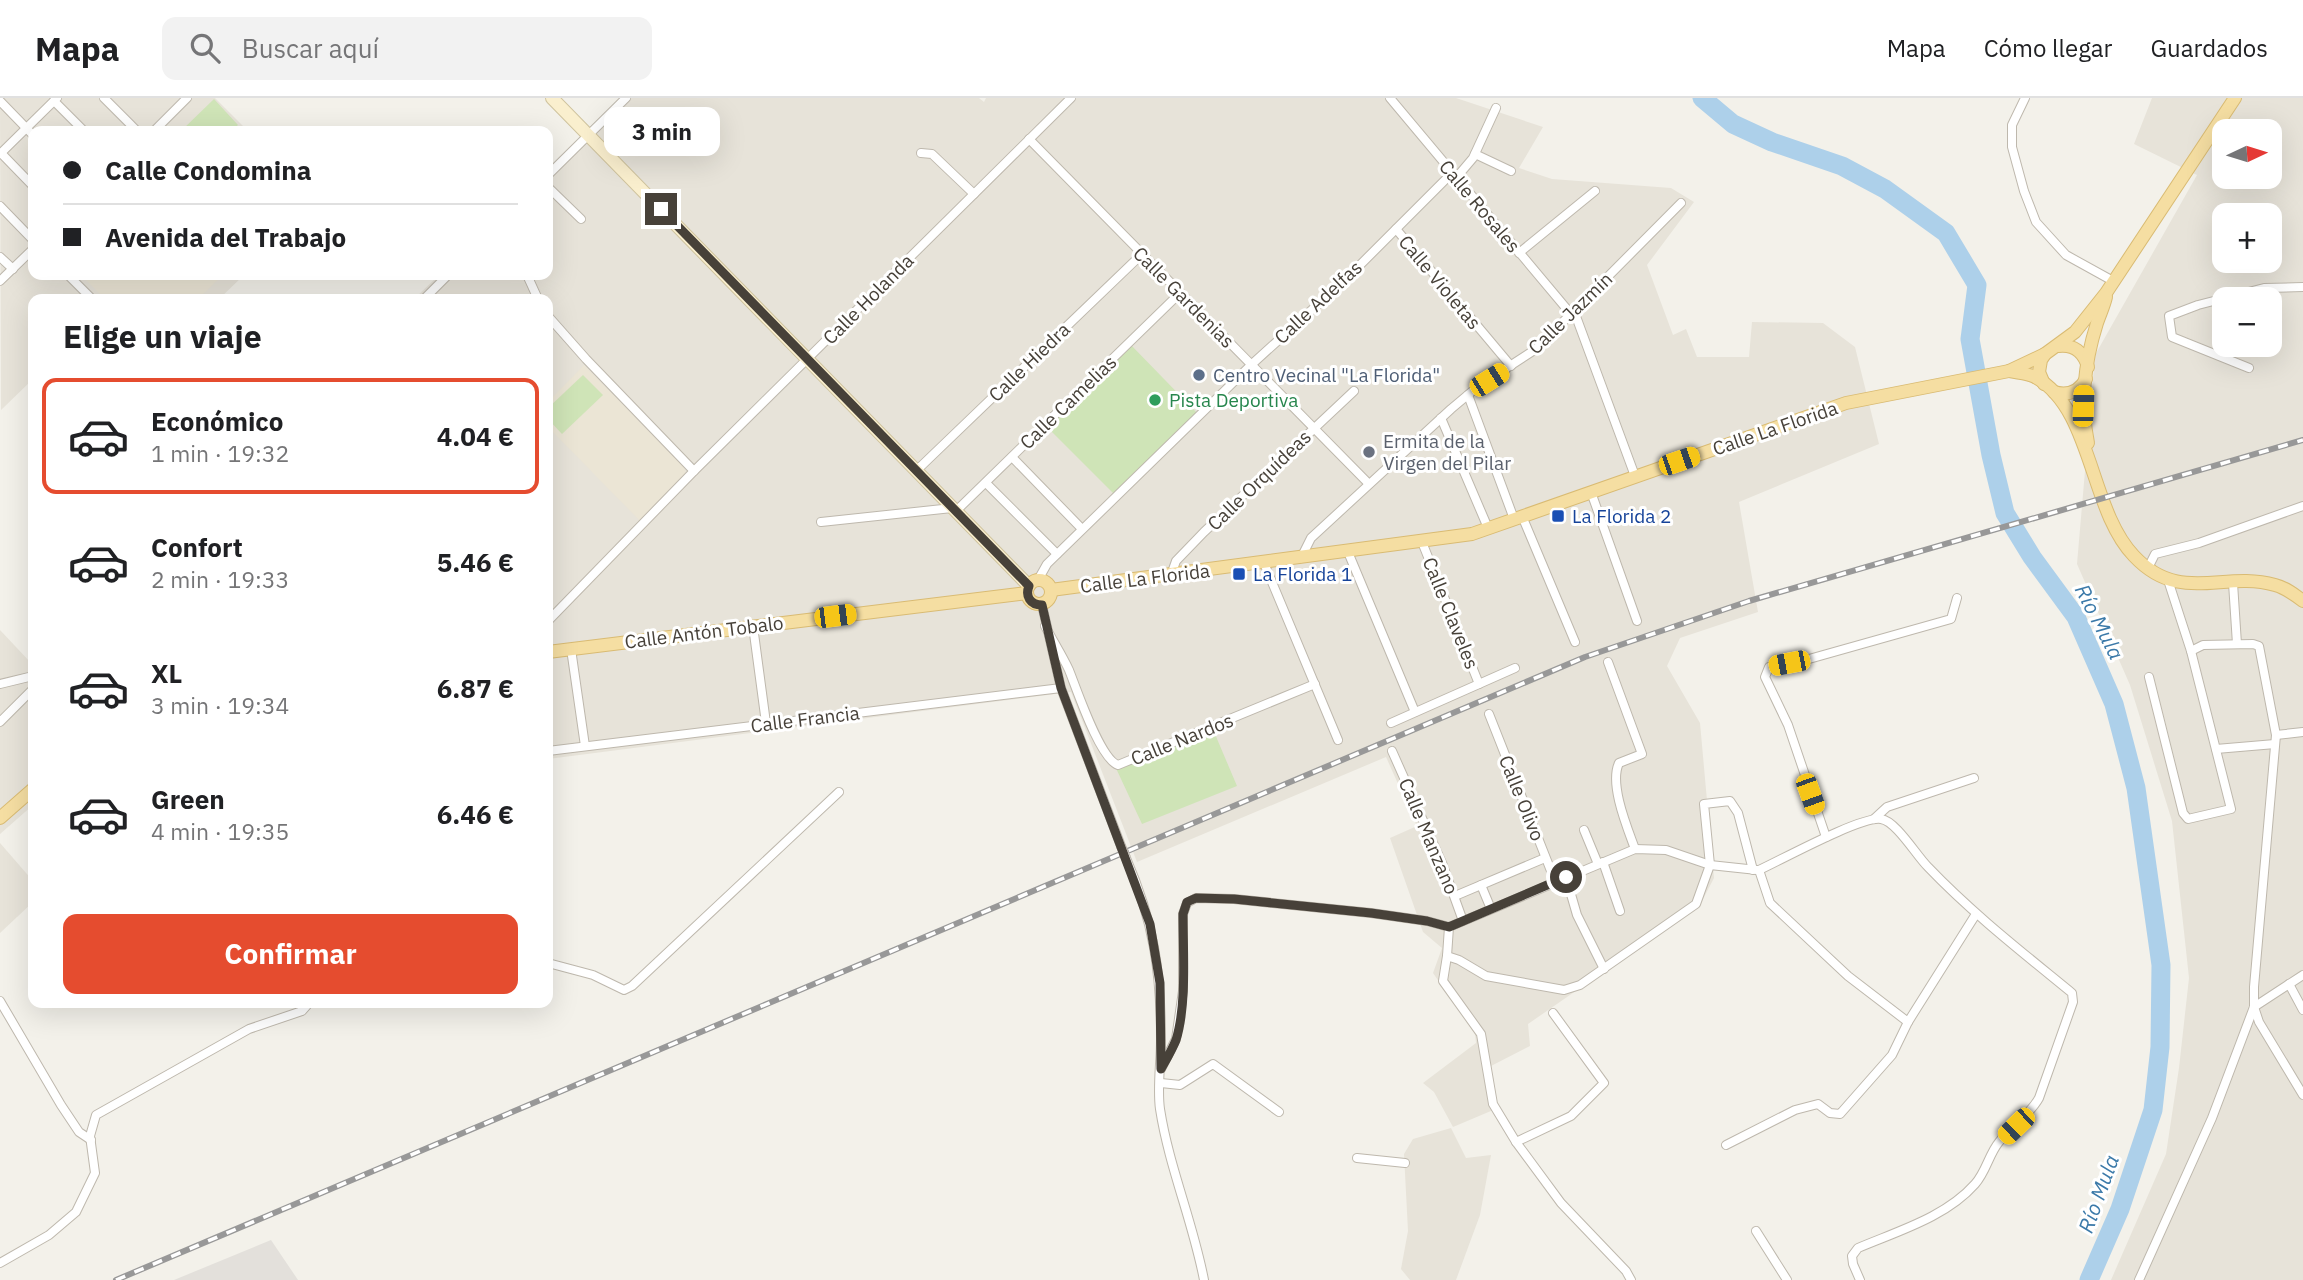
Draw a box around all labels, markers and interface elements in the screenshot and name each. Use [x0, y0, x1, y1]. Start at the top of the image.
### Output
search box [162, 17, 652, 80]
text: Mapa [35, 27, 120, 70]
icon: search [186, 29, 224, 67]
text: Buscar aquí [242, 31, 379, 65]
text: Mapa [1887, 32, 1946, 64]
text: Cómo llegar [1984, 32, 2112, 64]
text: Guardados [2150, 32, 2268, 64]
callout: 3 min [603, 108, 719, 156]
text: 3 min [632, 116, 692, 146]
north arrow [2212, 119, 2282, 189]
map controls [2212, 119, 2282, 357]
text: Calle Condomina [105, 153, 312, 187]
street label: Calle Rosales [1434, 155, 1526, 257]
route end [645, 193, 677, 225]
button: + [2212, 203, 2282, 273]
text: Avenida del Trabajo [105, 220, 346, 254]
street label: Calle Violetas [1394, 230, 1486, 334]
street label: Calle Gardenias [1128, 241, 1240, 353]
street label: Calle Holanda [818, 249, 918, 349]
street label: Calle Adelfas [1269, 255, 1367, 349]
street label: Calle Jazmín [1523, 267, 1617, 359]
button: − [2212, 287, 2282, 357]
text: Elige un viaje [63, 315, 262, 357]
street label: Calle Hiedra [983, 317, 1075, 407]
street label: Calle Camelias [1015, 350, 1121, 454]
car [1466, 360, 1513, 400]
place label: Centro Vecinal "La Florida" [1213, 363, 1440, 387]
marker: Centro Vecinal "La Florida" [1191, 367, 1207, 383]
car [2072, 385, 2095, 427]
place label: Pista Deportiva [1169, 388, 1298, 412]
marker: Pista Deportiva [1147, 392, 1163, 408]
street label: Calle La Florida [1709, 395, 1841, 461]
text: Económico [151, 404, 283, 438]
icon: car [67, 405, 130, 468]
text: 4.04 € [437, 419, 514, 453]
street label: Calle Orquídeas [1202, 425, 1316, 535]
place label: Ermita de la Virgen del Pilar [1383, 429, 1511, 475]
text: 1 min · 19:32 [151, 438, 289, 468]
marker: Ermita de la Virgen del Pilar [1361, 444, 1377, 460]
car [1656, 444, 1703, 478]
place label: La Florida 2 [1572, 504, 1671, 528]
marker: La Florida 2 [1550, 508, 1566, 524]
text: Confort [151, 530, 243, 564]
icon: car [67, 531, 130, 594]
text: 5.46 € [437, 545, 514, 579]
street label: Calle Claveles [1418, 554, 1484, 672]
street label: Calle La Florida [1079, 558, 1211, 598]
place label: La Florida 1 [1253, 562, 1352, 586]
text: 2 min · 19:33 [151, 564, 289, 594]
marker: La Florida 1 [1231, 566, 1247, 582]
water label: Río Mula [2069, 579, 2131, 664]
car [813, 603, 858, 629]
street label: Calle Antón Tobalo [623, 610, 785, 654]
car [1767, 649, 1812, 677]
text: XL [151, 656, 182, 690]
icon: car [67, 657, 130, 720]
text: 6.87 € [437, 671, 514, 705]
text: 3 min · 19:34 [151, 690, 289, 720]
street label: Calle Francia [749, 700, 861, 738]
street label: Calle Nardos [1127, 708, 1237, 770]
street label: Calle Olivo [1494, 752, 1550, 844]
car [1793, 771, 1828, 817]
street label: Calle Manzano [1394, 774, 1464, 898]
text: Green [151, 782, 225, 816]
icon: car [67, 783, 130, 846]
text: 6.46 € [437, 797, 514, 831]
text: 4 min · 19:35 [151, 816, 289, 846]
route start [1550, 861, 1582, 893]
button: Confirmar [63, 914, 518, 994]
car [1994, 1104, 2039, 1148]
water label: Río Mula [2071, 1151, 2125, 1237]

